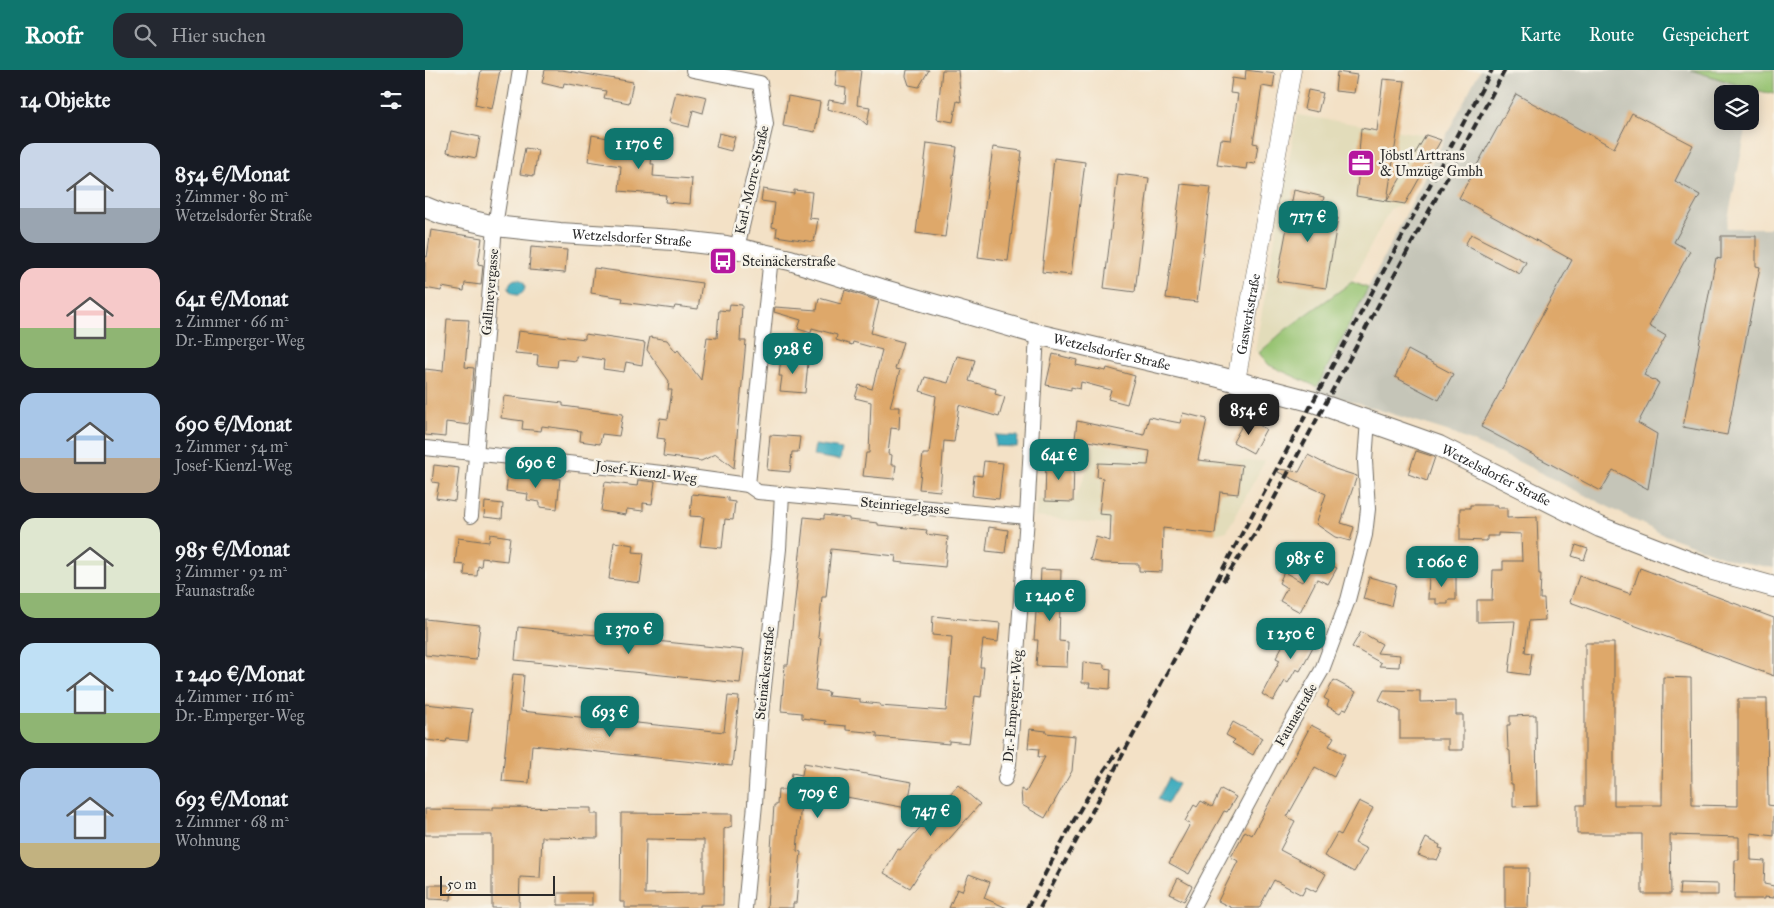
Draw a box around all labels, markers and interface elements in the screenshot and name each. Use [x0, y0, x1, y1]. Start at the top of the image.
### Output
search box [113, 13, 463, 58]
text: Roofr [25, 20, 83, 50]
icon: search [131, 21, 159, 49]
text: Hier suchen [171, 24, 266, 47]
text: Karte [1520, 24, 1561, 46]
text: Route [1589, 24, 1634, 46]
text: Gespeichert [1662, 24, 1749, 46]
map controls [1714, 85, 1759, 130]
button: layers [1714, 85, 1759, 130]
icon: filters [377, 86, 405, 114]
text: 14 Objekte [20, 87, 110, 113]
street label: Karl-Morre-Straße [731, 124, 773, 236]
pin: 1 170 € [593, 128, 685, 170]
text: 1 170 € [615, 134, 663, 153]
place label: Jöbstl Arttrans & Umzüge Gmbh [1378, 147, 1483, 180]
office icon: Jöbstl Arttrans & Umzüge Gmbh [1346, 148, 1376, 178]
text: 854 €/Monat [175, 161, 290, 187]
icon: home [60, 163, 120, 223]
text: 3 Zimmer · 80 m² [175, 187, 288, 206]
pin: 717 € [1273, 200, 1343, 243]
text: Wetzelsdorfer Straße [175, 206, 312, 225]
text: 717 € [1290, 207, 1326, 226]
street label: Wetzelsdorfer Straße [571, 225, 693, 251]
bus stop icon: Steinäckerstraße [708, 246, 738, 276]
street label: Gallmeyergasse [478, 248, 502, 336]
place label: Steinäckerstraße [742, 253, 836, 270]
street label: Gaswerkstraße [1232, 272, 1264, 356]
text: 641 €/Monat [175, 286, 288, 312]
icon: home [60, 288, 120, 348]
text: 2 Zimmer · 66 m² [175, 312, 289, 331]
street label: Wetzelsdorfer Straße [1051, 330, 1172, 374]
text: Dr.-Emperger-Weg [175, 331, 304, 350]
pin: 928 € [758, 332, 828, 375]
text: 928 € [774, 339, 812, 358]
pin: 854 € [1214, 394, 1284, 436]
text: 854 € [1230, 400, 1268, 419]
text: 690 €/Monat [175, 411, 292, 437]
icon: home [60, 413, 120, 473]
text: 2 Zimmer · 54 m² [175, 437, 288, 456]
pin: 641 € [1024, 438, 1094, 481]
street label: Wetzelsdorfer Straße [1439, 440, 1554, 510]
text: 641 € [1041, 445, 1077, 464]
pin: 690 € [501, 446, 571, 489]
text: 690 € [516, 453, 556, 472]
text: Josef-Kienzl-Weg [175, 456, 292, 475]
street label: Josef-Kienzl-Weg [592, 457, 698, 488]
street label: Steinriegelgasse [860, 494, 951, 518]
text: 985 €/Monat [175, 536, 290, 562]
icon: home [60, 538, 120, 598]
pin: 985 € [1270, 542, 1340, 584]
pin: 1 060 € [1396, 546, 1488, 588]
text: 985 € [1286, 548, 1324, 567]
text: 1 060 € [1417, 552, 1467, 571]
text: 3 Zimmer · 92 m² [175, 562, 287, 581]
pin: 1 240 € [1004, 580, 1096, 622]
text: Faunastraße [175, 581, 255, 600]
text: 1 240 € [1025, 586, 1075, 605]
pin: 1 370 € [583, 612, 675, 655]
pin: 1 250 € [1245, 618, 1337, 660]
text: 1 370 € [605, 619, 653, 638]
text: 1 250 € [1267, 624, 1315, 643]
street label: Steinäckerstraße [752, 625, 778, 721]
street label: Dr.-Emperger-Weg [1000, 649, 1026, 763]
text: 1 240 €/Monat [175, 661, 305, 687]
icon: home [60, 663, 120, 723]
street label: Faunastraße [1271, 680, 1321, 750]
text: 4 Zimmer · 116 m² [175, 687, 294, 706]
pin: 693 € [575, 696, 645, 738]
text: 693 € [592, 702, 628, 721]
text: Dr.-Emperger-Weg [175, 706, 304, 725]
pin: 709 € [783, 776, 853, 819]
text: 709 € [798, 783, 838, 802]
text: 693 €/Monat [175, 786, 288, 812]
icon: home [60, 788, 120, 848]
pin: 747 € [896, 794, 966, 837]
text: 747 € [912, 801, 950, 820]
text: 2 Zimmer · 68 m² [175, 812, 289, 831]
text: Wohnung [175, 831, 240, 850]
scale bar [440, 873, 555, 896]
text: 50 m [447, 876, 476, 893]

